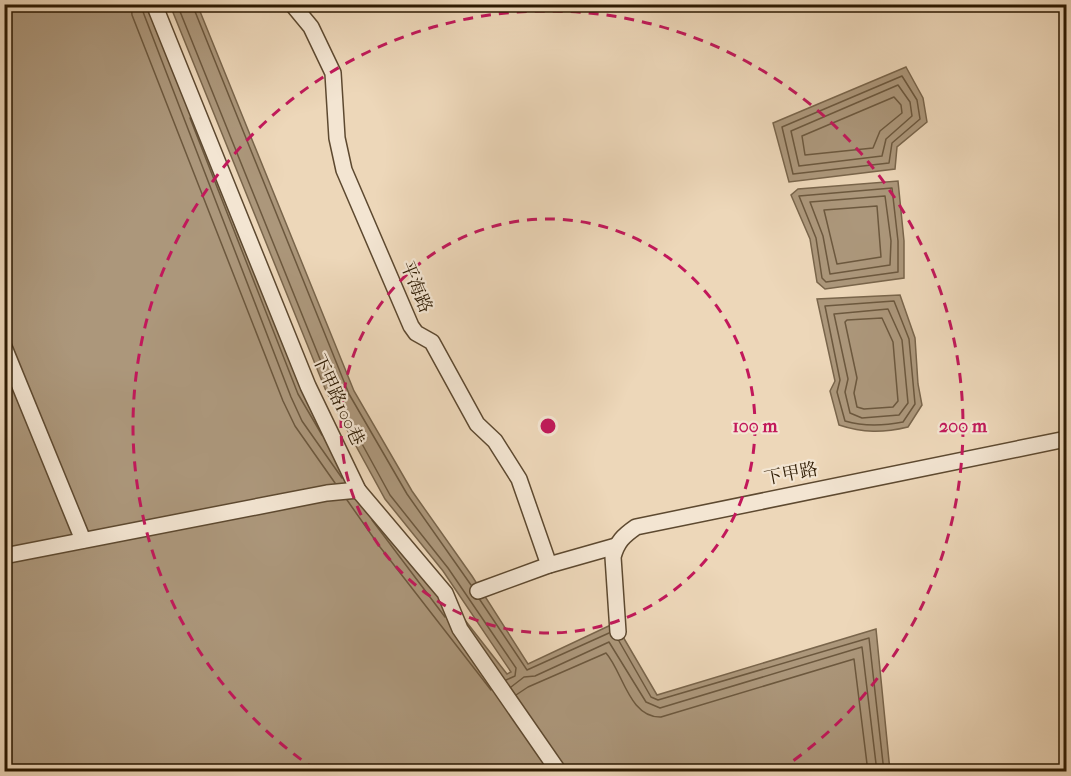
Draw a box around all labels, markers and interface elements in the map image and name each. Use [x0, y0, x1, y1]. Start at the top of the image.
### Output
street label: 平海路 [396, 258, 436, 316]
street label: 下甲路100巷 [308, 351, 368, 449]
centre of rings [538, 416, 558, 436]
text: 100 m [732, 416, 779, 437]
text: 200 m [939, 416, 988, 437]
street label: 下甲路 [762, 459, 820, 489]

